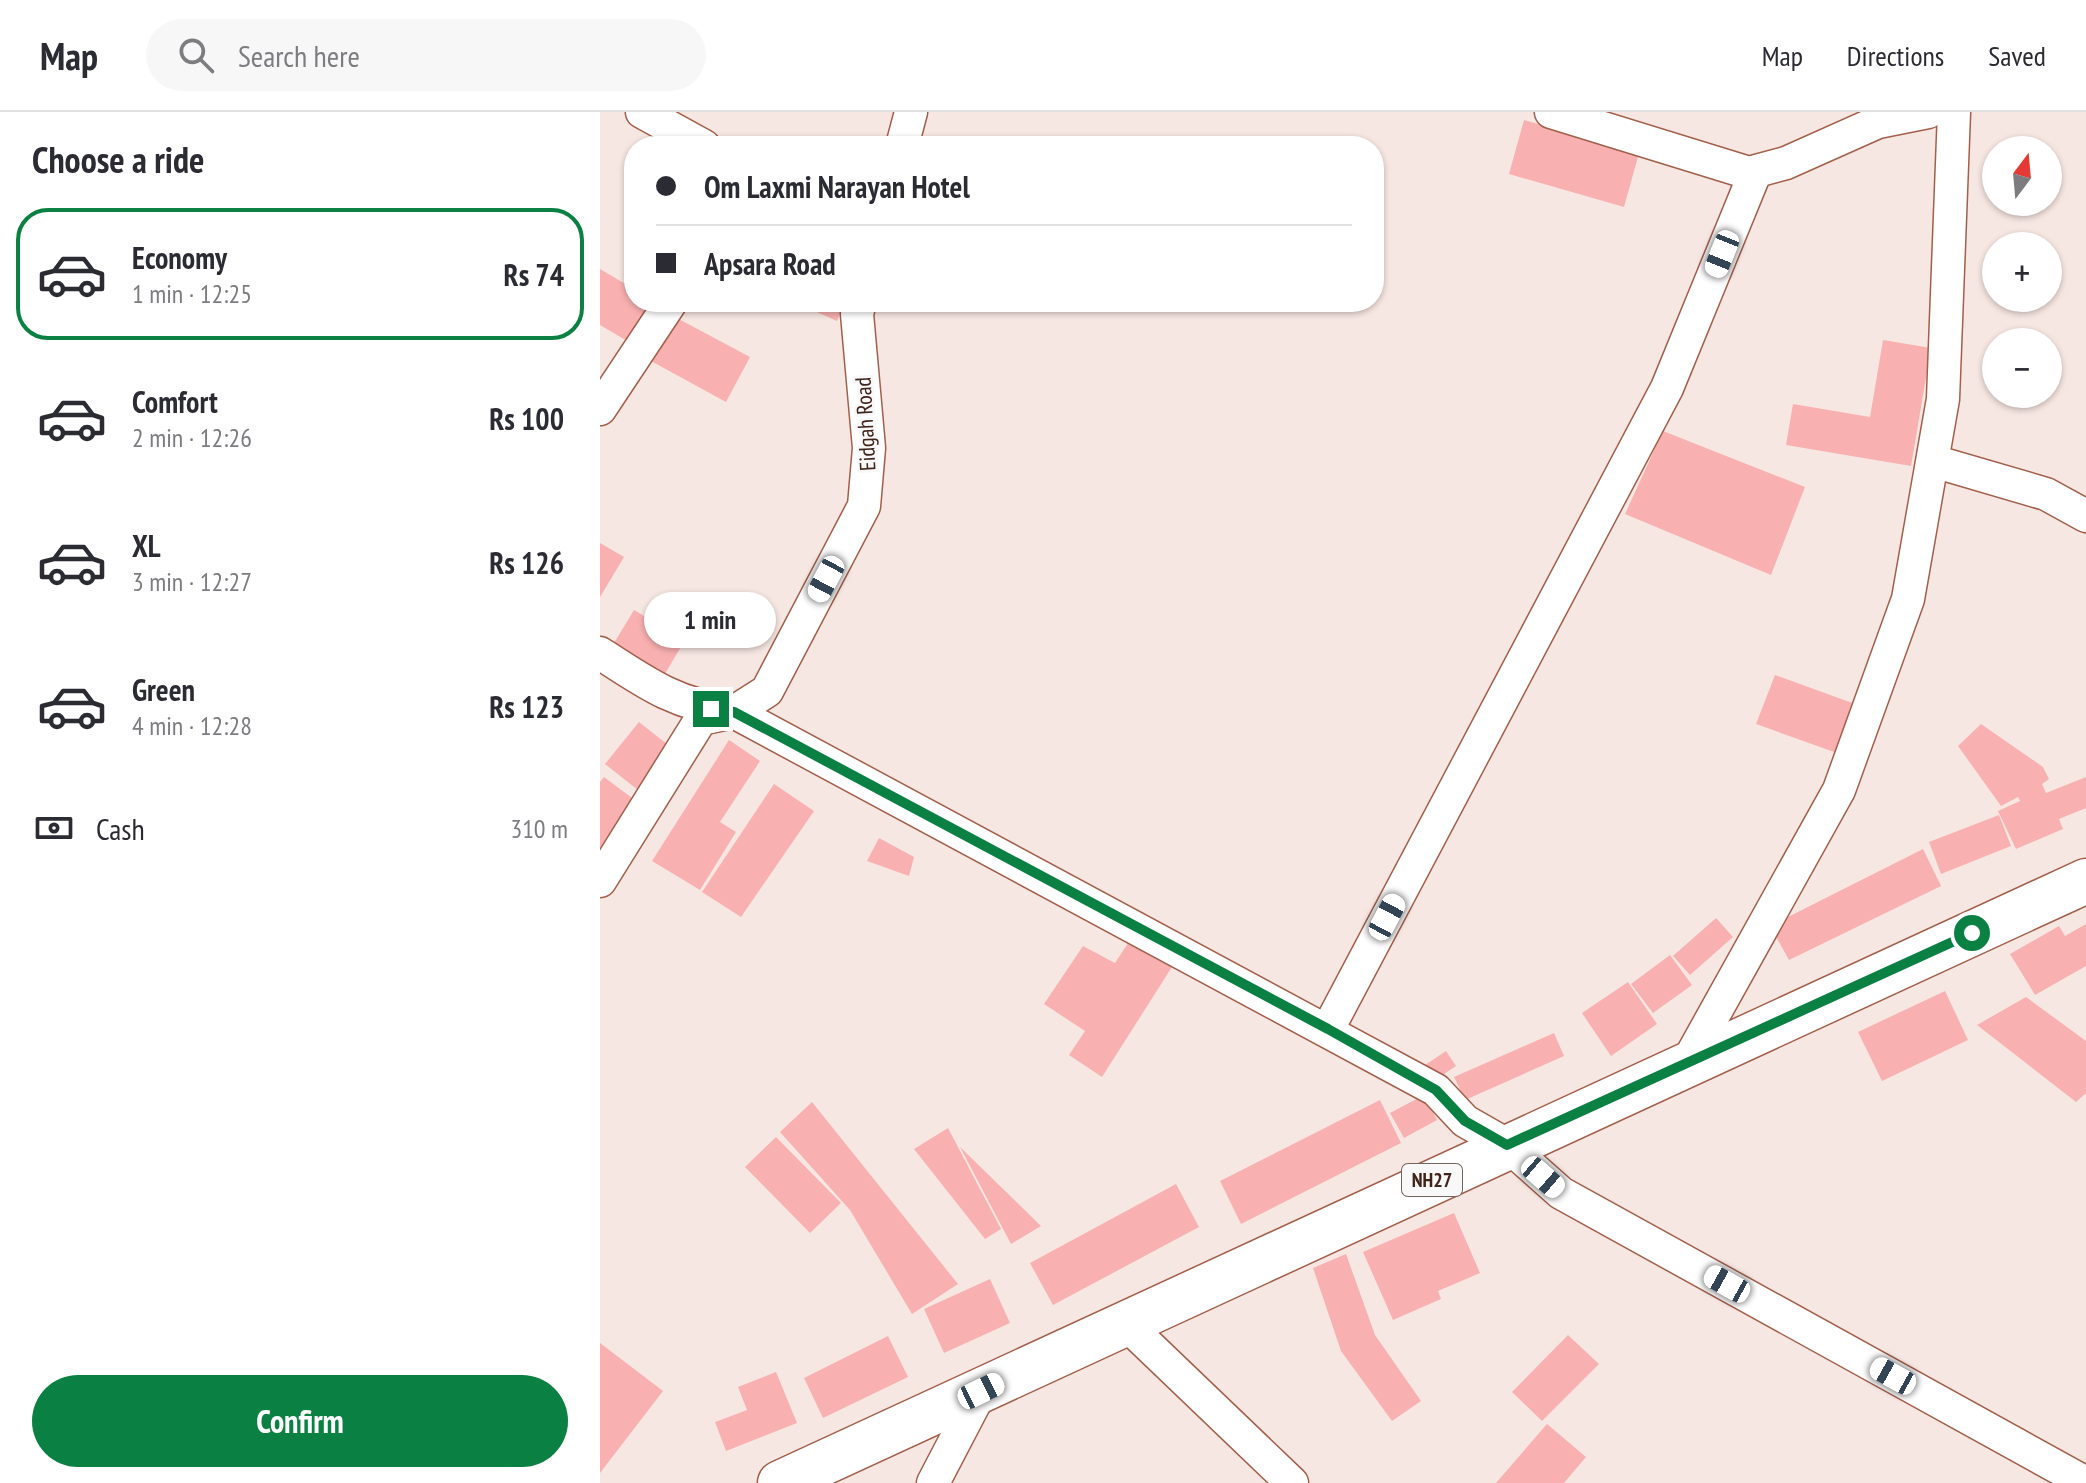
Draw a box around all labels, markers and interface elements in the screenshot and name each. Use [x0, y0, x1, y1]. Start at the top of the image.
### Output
search box [146, 19, 706, 91]
text: Map [40, 31, 98, 80]
icon: search [174, 33, 218, 77]
text: Search here [238, 36, 360, 75]
text: Map [1762, 37, 1803, 74]
text: Directions [1847, 37, 1944, 74]
text: Saved [1988, 37, 2046, 74]
text: Choose a ride [32, 136, 204, 183]
north arrow [1982, 136, 2062, 216]
map controls [1982, 136, 2062, 408]
text: Om Laxmi Narayan Hotel [704, 167, 970, 206]
car [1702, 227, 1742, 281]
button: + [1982, 232, 2062, 312]
icon: car [36, 238, 108, 310]
text: Economy [132, 238, 227, 277]
text: Apsara Road [704, 244, 836, 283]
text: Rs 74 [504, 255, 564, 294]
text: 1 min · 12:25 [132, 277, 252, 310]
button: − [1982, 328, 2062, 408]
street label: Eidgah Road [849, 376, 881, 472]
icon: car [36, 382, 108, 454]
text: Comfort [132, 382, 218, 421]
text: Rs 100 [489, 399, 564, 438]
text: 2 min · 12:26 [132, 421, 252, 454]
icon: car [36, 526, 108, 598]
text: XL [132, 526, 161, 565]
text: Rs 126 [489, 543, 564, 582]
car [804, 552, 848, 606]
text: 3 min · 12:27 [132, 565, 252, 598]
callout: 1 min [645, 593, 777, 649]
text: 1 min [684, 603, 736, 636]
icon: car [36, 670, 108, 742]
text: Green [132, 670, 195, 709]
text: Rs 123 [489, 687, 564, 726]
route end [693, 691, 729, 727]
text: 4 min · 12:28 [132, 709, 252, 742]
icon: cash [32, 806, 76, 850]
text: Cash [96, 809, 145, 848]
text: 310 m [510, 812, 568, 845]
car [1365, 890, 1409, 944]
route start [1954, 915, 1990, 951]
car [1517, 1152, 1569, 1202]
road number: NH27 [1402, 1164, 1462, 1196]
car [1700, 1262, 1754, 1306]
car [1866, 1354, 1920, 1398]
car [954, 1370, 1008, 1412]
button: Confirm [32, 1375, 568, 1467]

